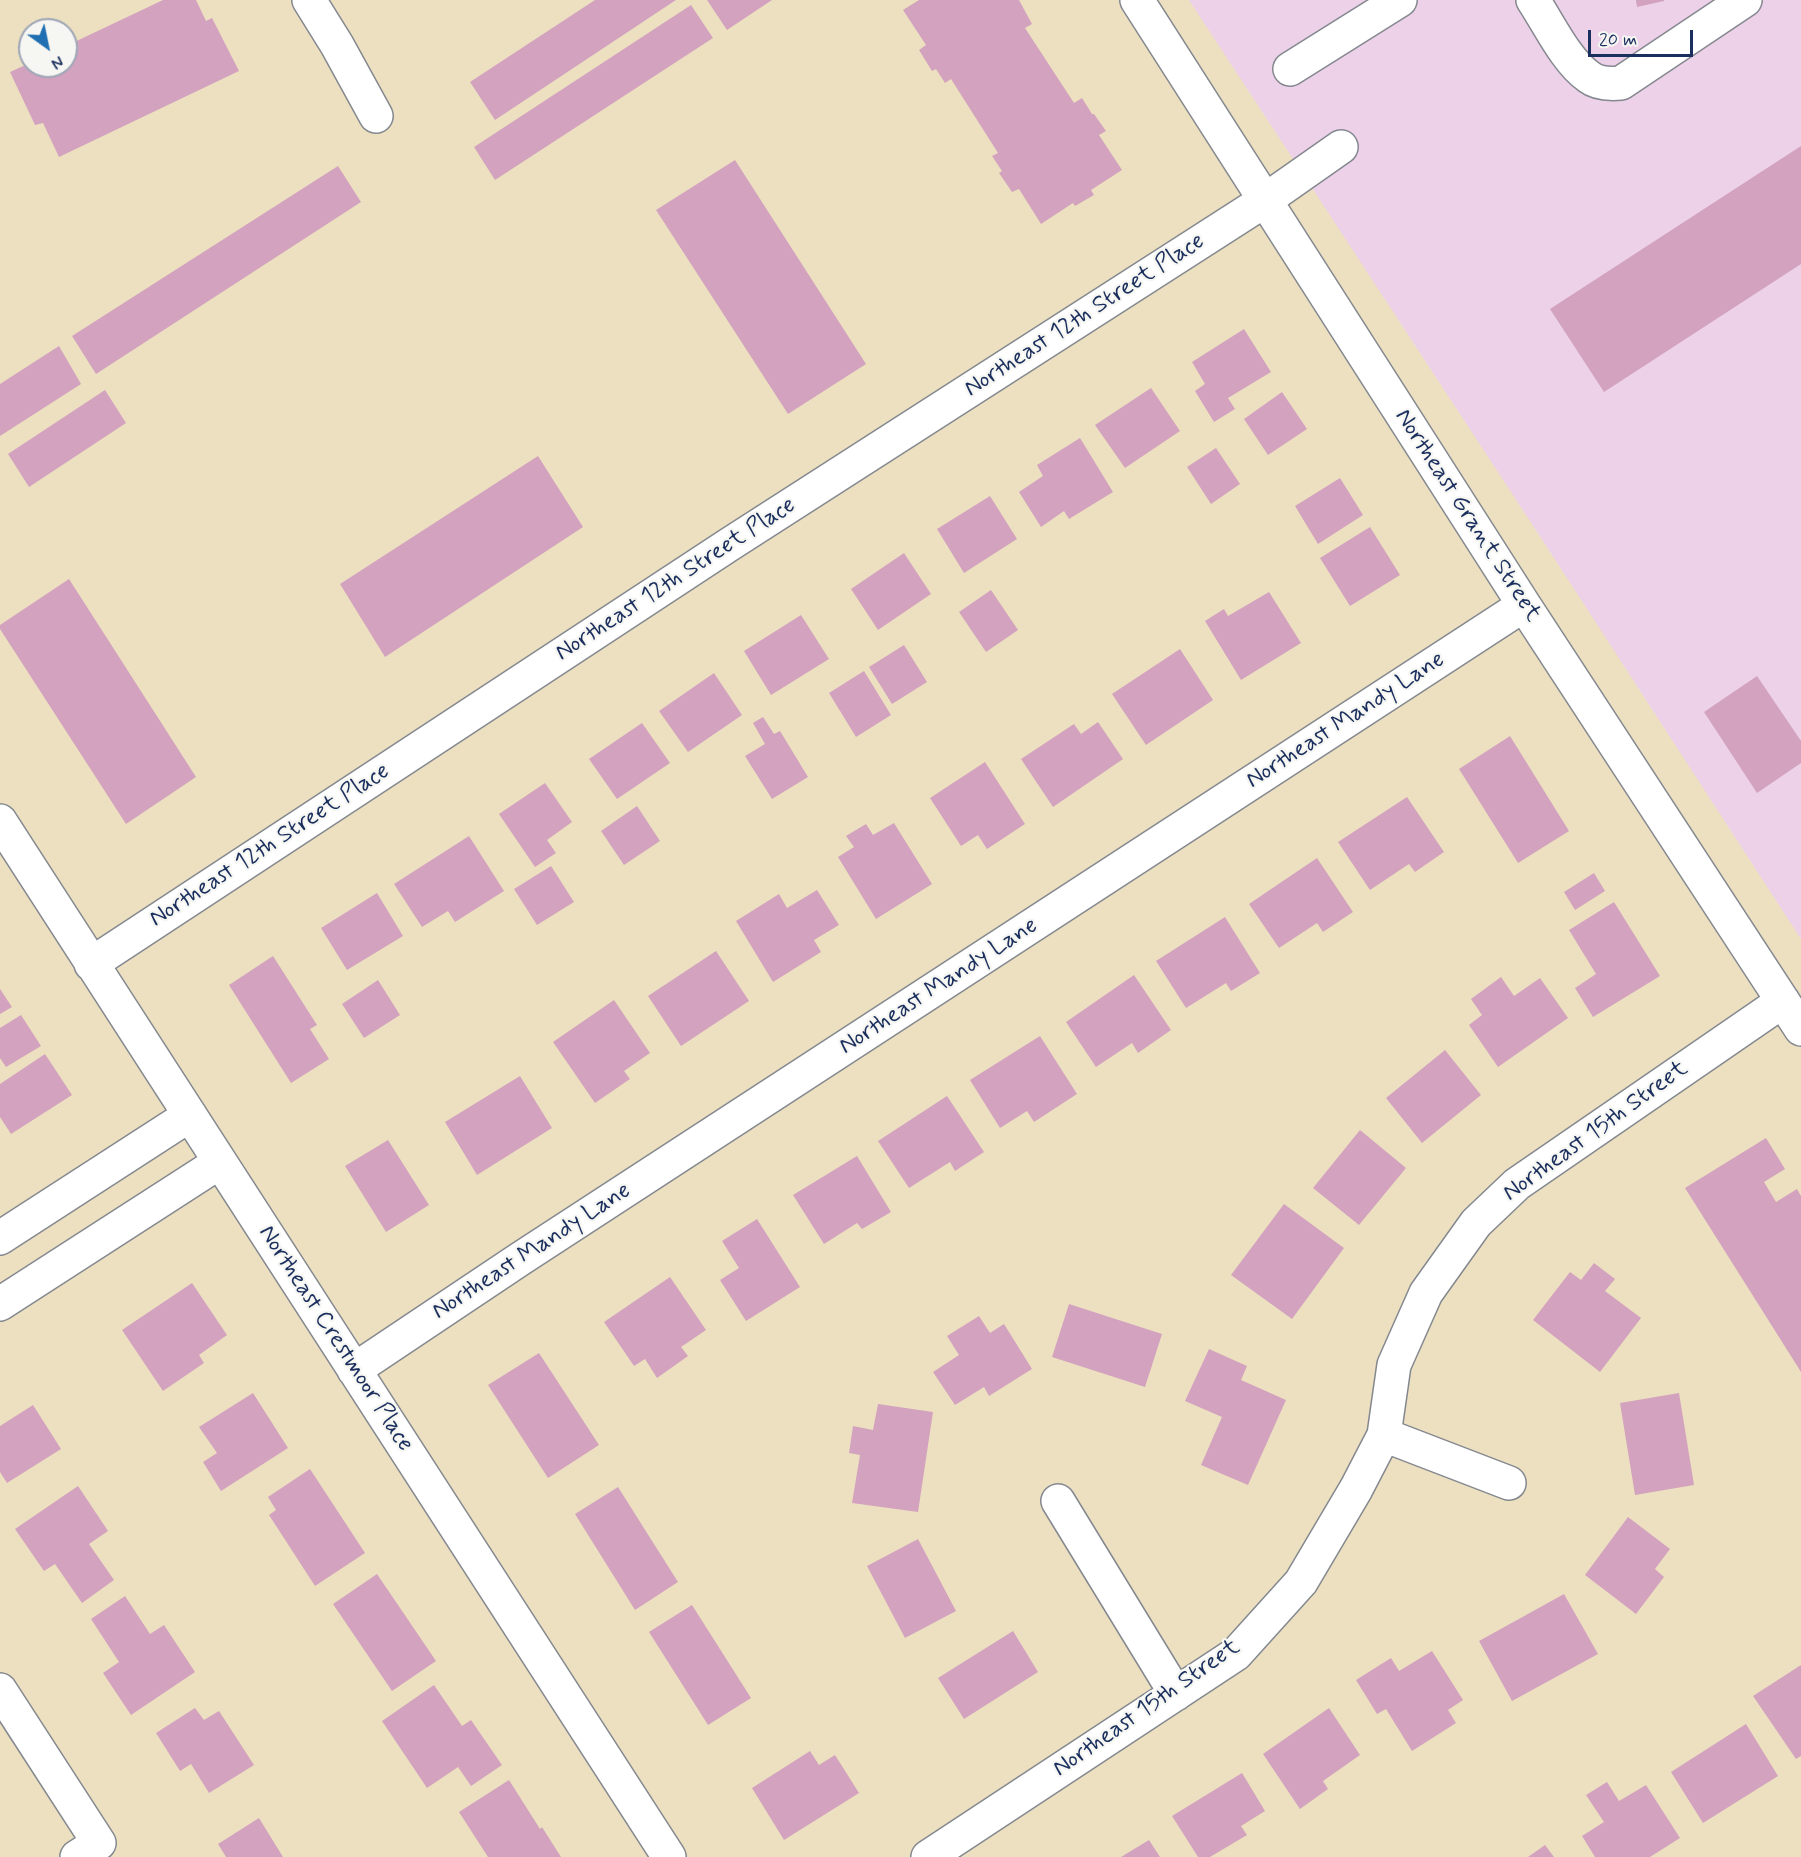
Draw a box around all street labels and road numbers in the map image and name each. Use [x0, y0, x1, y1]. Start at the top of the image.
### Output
street label: Northeast 12th Street Place [960, 228, 1210, 404]
street label: Northeast Grant Street [1387, 404, 1547, 628]
street label: Northeast 12th Street Place [551, 492, 801, 668]
street label: Northeast Mandy Lane [1241, 646, 1451, 796]
street label: Northeast 12th Street Place [145, 758, 395, 934]
street label: Northeast Mandy Lane [834, 912, 1044, 1062]
street label: Northeast 15th Street [1498, 1055, 1694, 1209]
street label: Northeast Mandy Lane [427, 1177, 637, 1327]
street label: Northeast Crestmoor Place [251, 1220, 419, 1458]
street label: Northeast 15th Street [1048, 1634, 1246, 1784]

